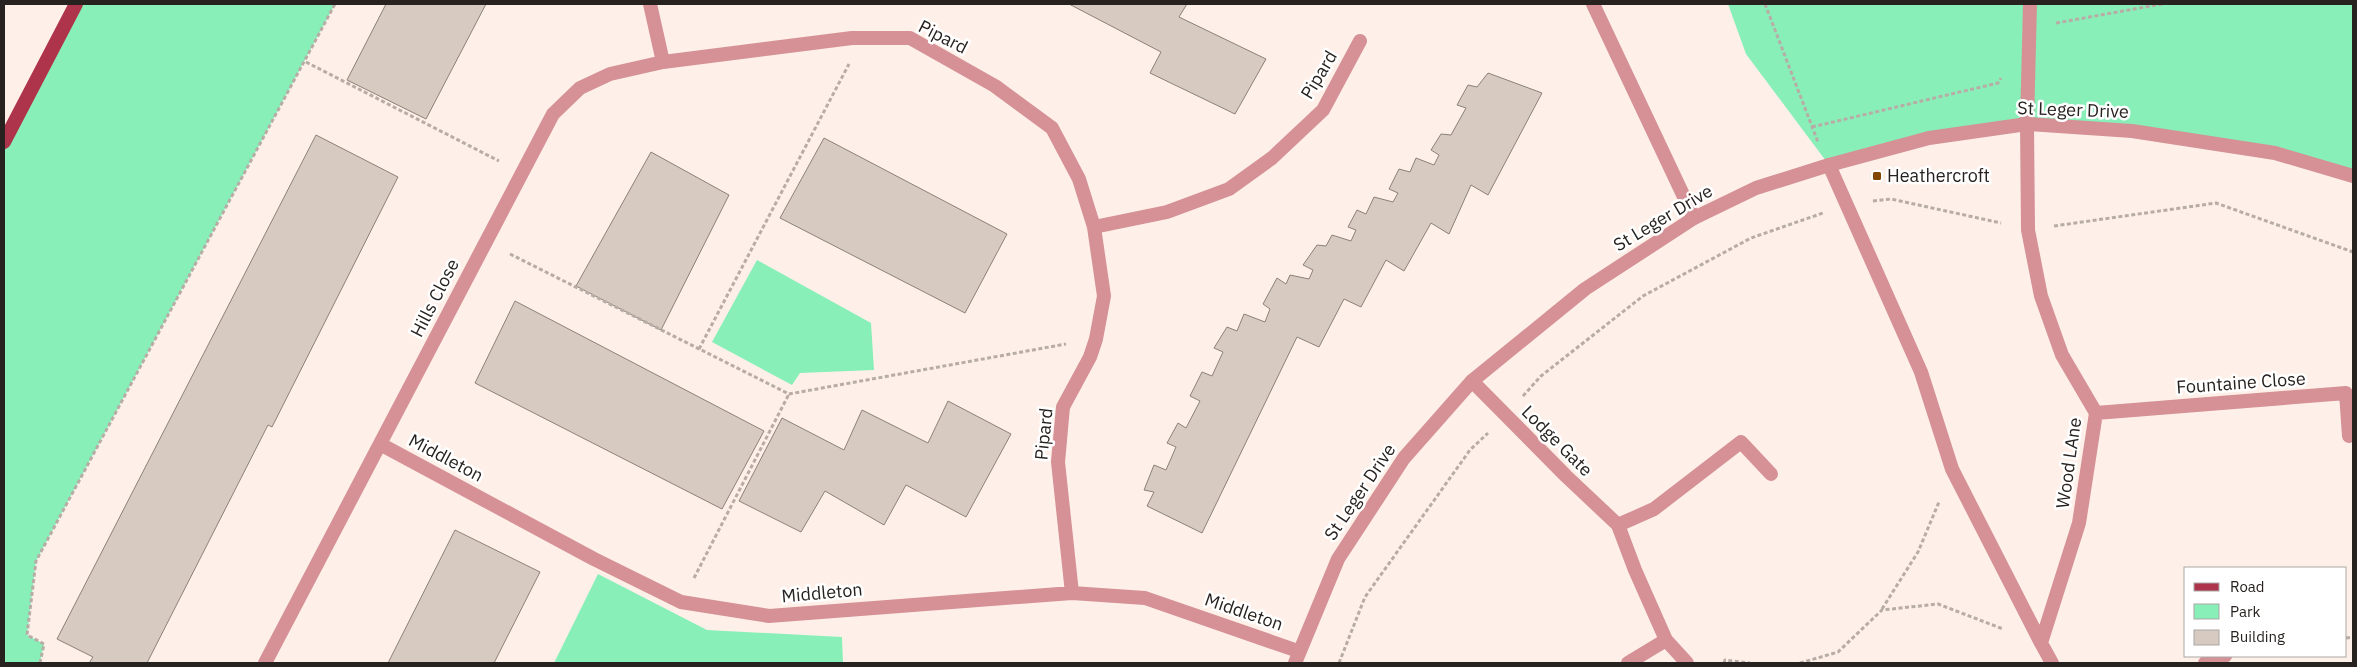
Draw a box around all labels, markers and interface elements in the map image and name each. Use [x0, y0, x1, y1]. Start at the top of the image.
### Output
street label: Pipard [915, 14, 972, 59]
street label: Pipard [1295, 46, 1342, 103]
street label: St Leger Drive [2017, 96, 2129, 123]
place label: Heathercroft [1887, 164, 1990, 187]
marker: Heathercroft [1871, 170, 1883, 182]
street label: St Leger Drive [1609, 179, 1717, 256]
street label: Hills Close [405, 255, 464, 341]
street label: Fountaine Close [2175, 366, 2307, 398]
street label: Lodge Gate [1517, 400, 1598, 481]
street label: Pipard [1029, 407, 1058, 461]
street label: Wood LAne [2051, 416, 2086, 510]
street label: Middleton [405, 428, 488, 487]
street label: St Leger Drive [1319, 439, 1400, 544]
legend [2184, 567, 2347, 657]
text: Road [2230, 577, 2265, 596]
street label: Middleton [780, 578, 863, 608]
street label: Middleton [1202, 587, 1286, 636]
text: Park [2230, 602, 2260, 621]
text: Building [2230, 627, 2285, 646]

